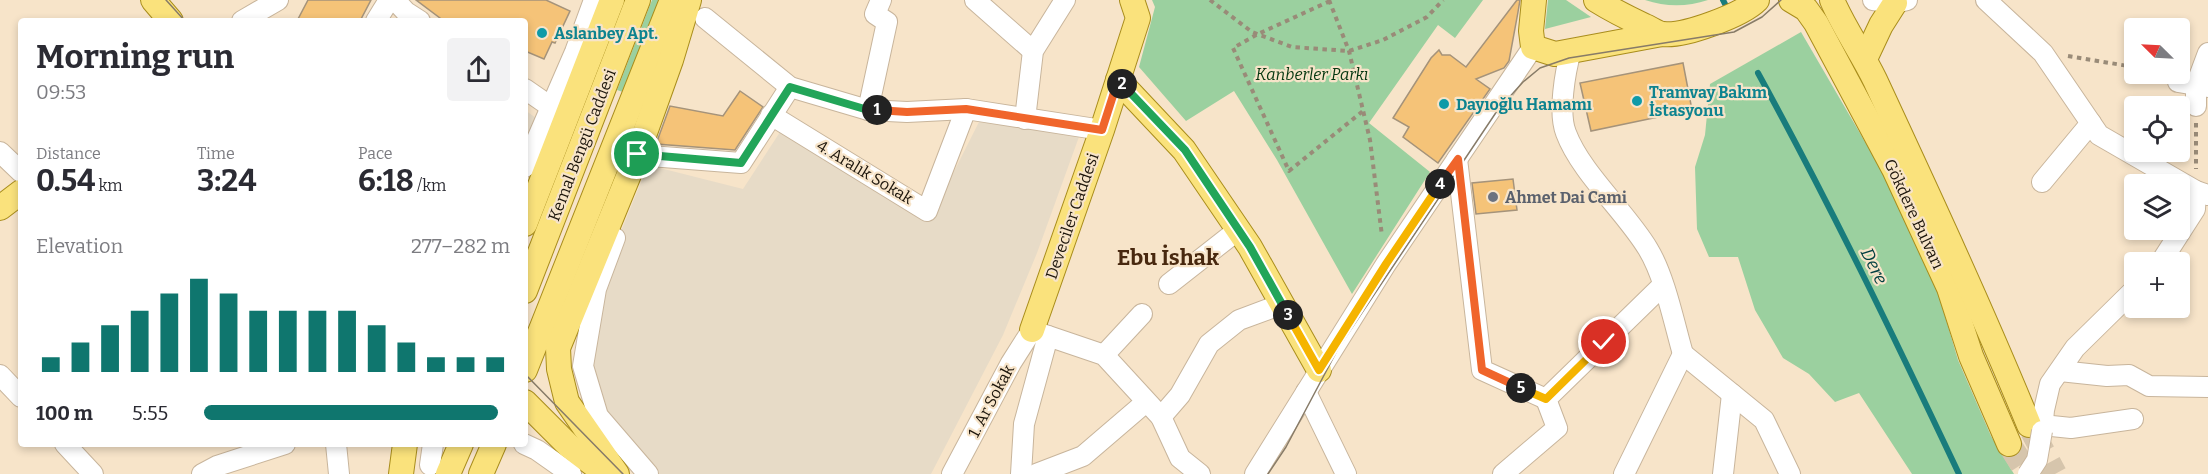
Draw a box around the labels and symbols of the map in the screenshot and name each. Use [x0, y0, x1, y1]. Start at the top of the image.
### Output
north arrow [2124, 18, 2190, 84]
place label: Aslanbey Apt. [554, 24, 658, 43]
marker: Aslanbey Apt. [535, 26, 549, 40]
park label: Kanberler Parkı [1256, 65, 1368, 84]
street label: Kemal Bengü Caddesi [544, 66, 620, 224]
pin: 2 [1107, 69, 1137, 99]
place label: Tramvay Bakım İstasyonu [1649, 83, 1768, 120]
marker: Tramvay Bakım İstasyonu [1630, 94, 1644, 108]
pin: 1 [862, 95, 892, 125]
place label: Dayıoğlu Hamamı [1456, 95, 1592, 114]
marker: Dayıoğlu Hamamı [1437, 97, 1451, 111]
pin [611, 128, 662, 179]
street label: 4. Aralık Sokak [813, 136, 917, 208]
street label: Deveciler Caddesi [1042, 150, 1103, 281]
street label: Gökdere Bulvarı [1880, 156, 1948, 272]
pin: 4 [1425, 169, 1455, 199]
place label: Ahmet Dai Cami [1505, 188, 1627, 207]
marker: Ahmet Dai Cami [1486, 190, 1500, 204]
district label: Ebu İshak [1117, 244, 1219, 271]
water label: Dere [1856, 244, 1892, 288]
pin: 3 [1273, 300, 1303, 330]
pin [1578, 316, 1629, 367]
street label: 1. Ar Sokak [964, 361, 1018, 441]
pin: 5 [1506, 373, 1536, 403]

